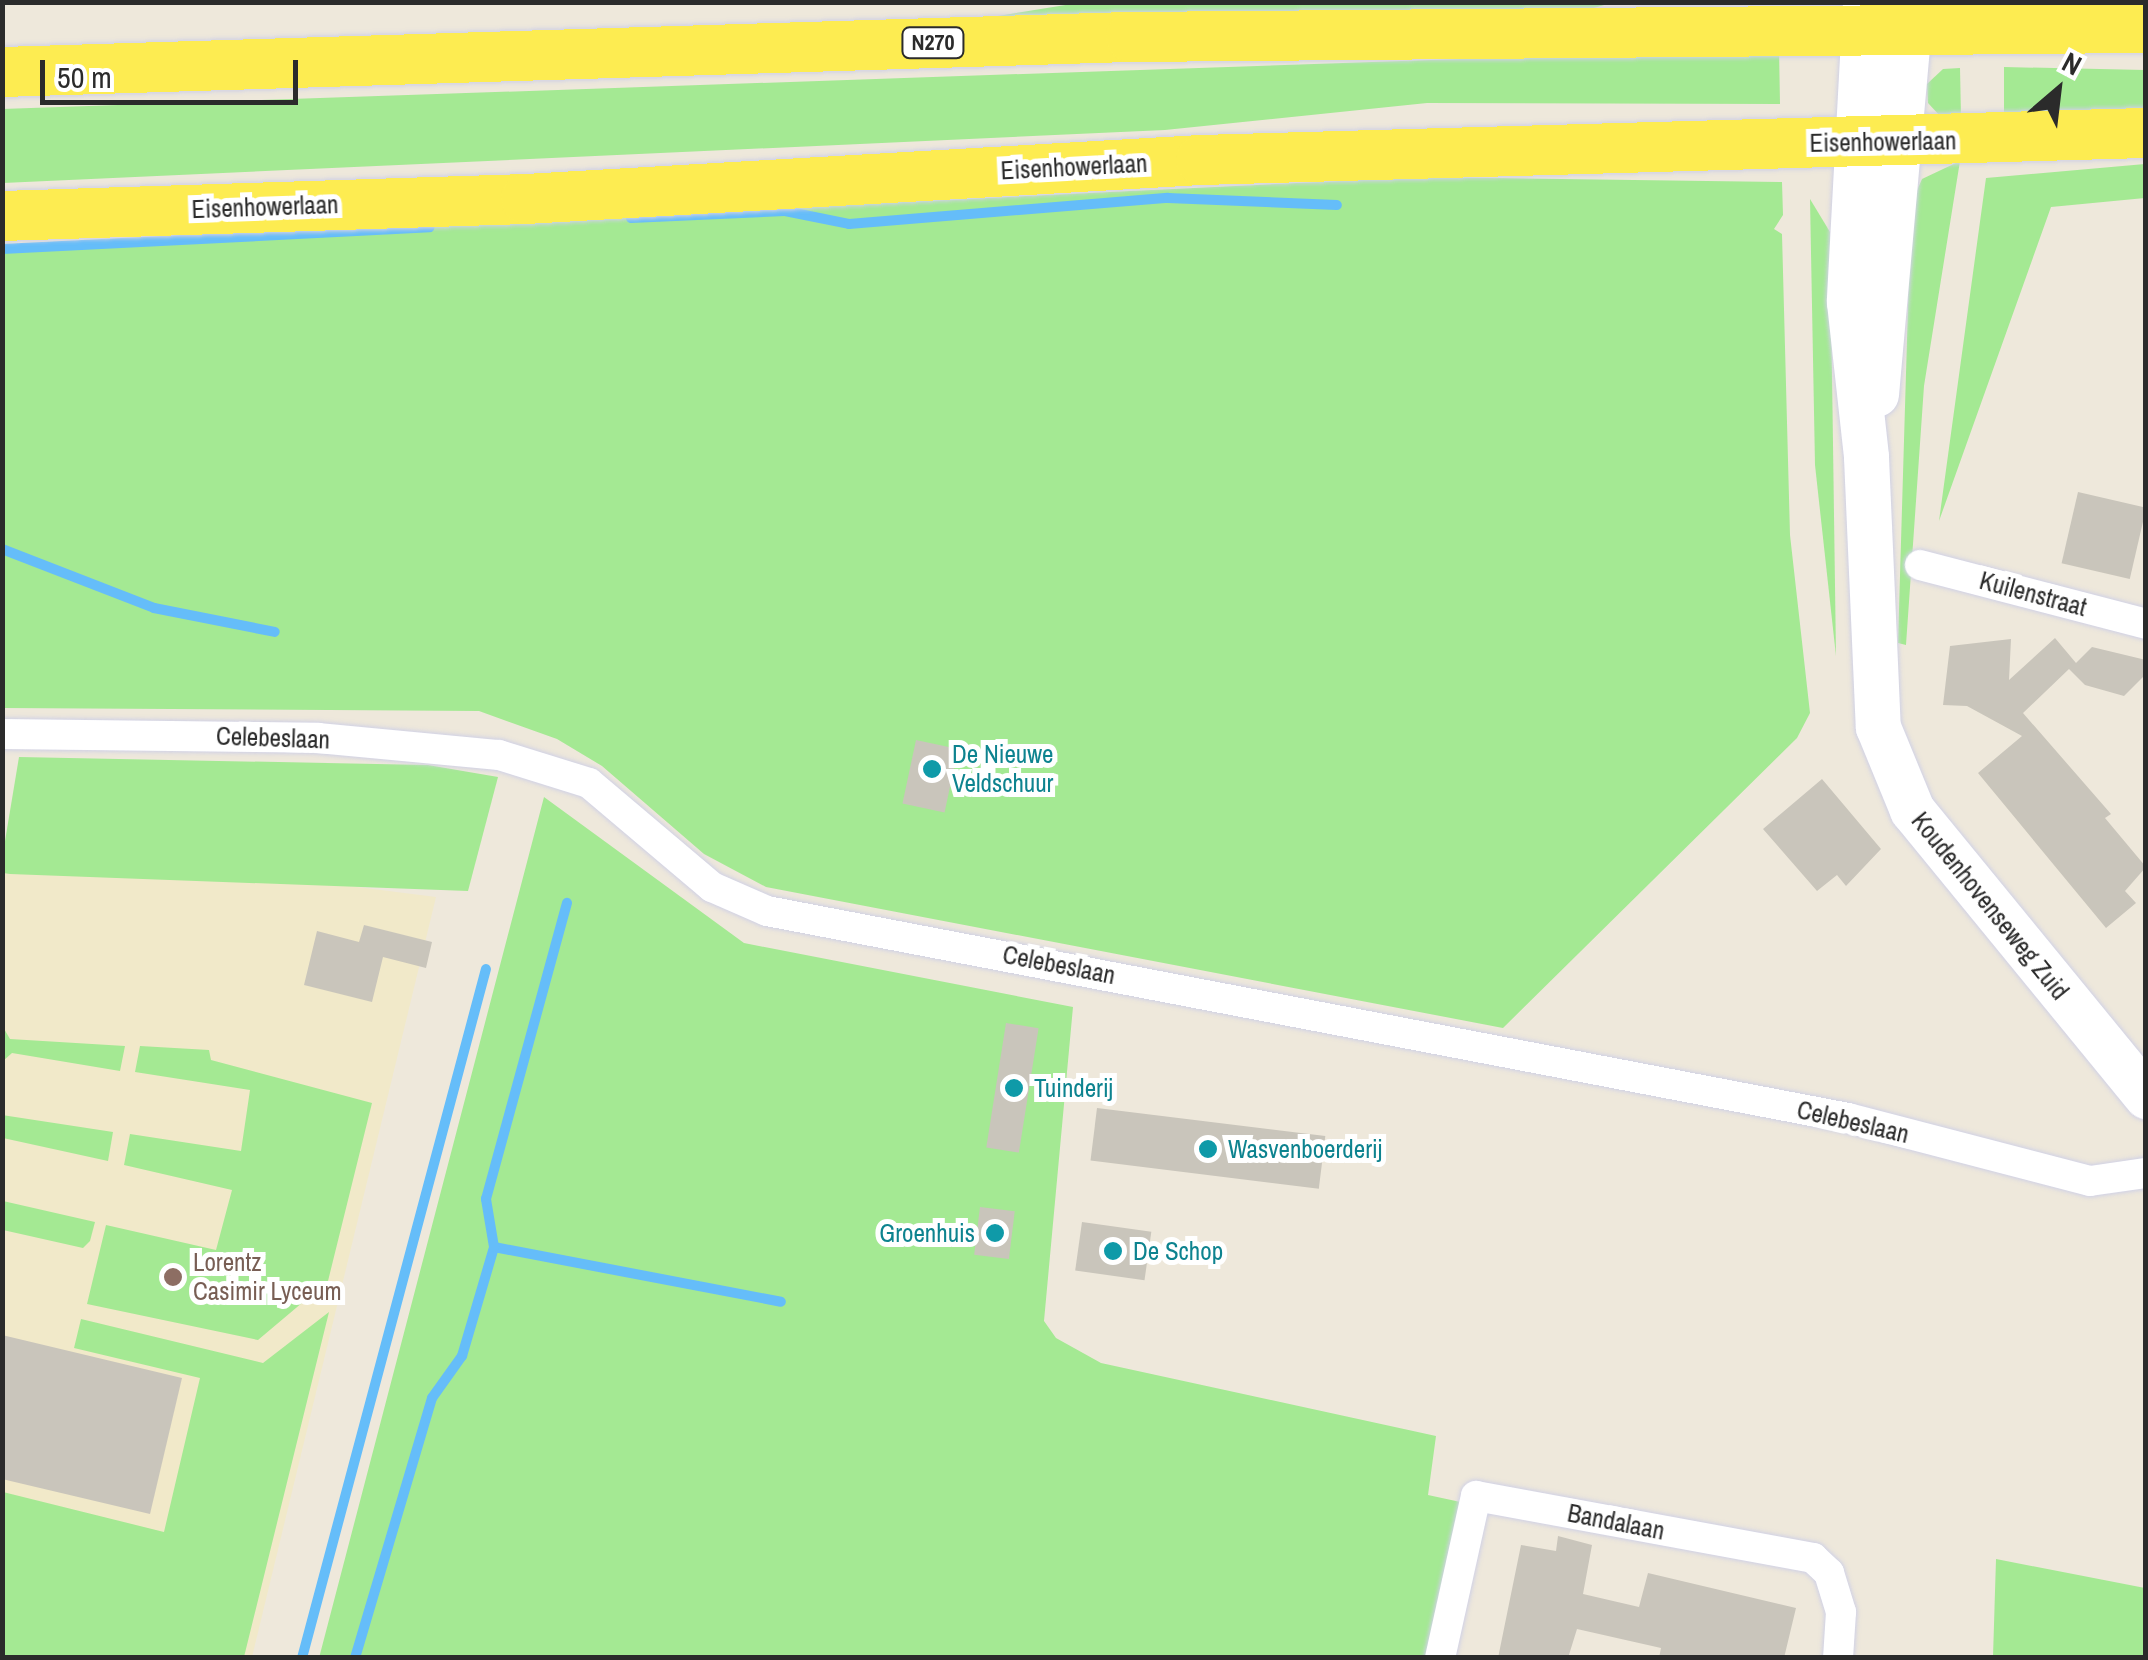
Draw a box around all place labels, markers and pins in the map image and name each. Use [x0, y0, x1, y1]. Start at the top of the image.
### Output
place label: De Nieuwe Veldschuur [952, 740, 1053, 799]
marker: De Nieuwe Veldschuur [921, 758, 943, 780]
place label: Tuinderij [1034, 1073, 1113, 1103]
marker: Tuinderij [1003, 1077, 1025, 1099]
place label: Wasvenboerderij [1228, 1134, 1382, 1164]
marker: Wasvenboerderij [1197, 1138, 1219, 1160]
place label: Groenhuis [879, 1218, 975, 1248]
marker: Groenhuis [984, 1222, 1006, 1244]
place label: De Schop [1133, 1236, 1223, 1266]
marker: De Schop [1102, 1240, 1124, 1262]
place label: Lorentz Casimir Lyceum [193, 1248, 341, 1307]
marker: Lorentz Casimir Lyceum [162, 1266, 184, 1288]

